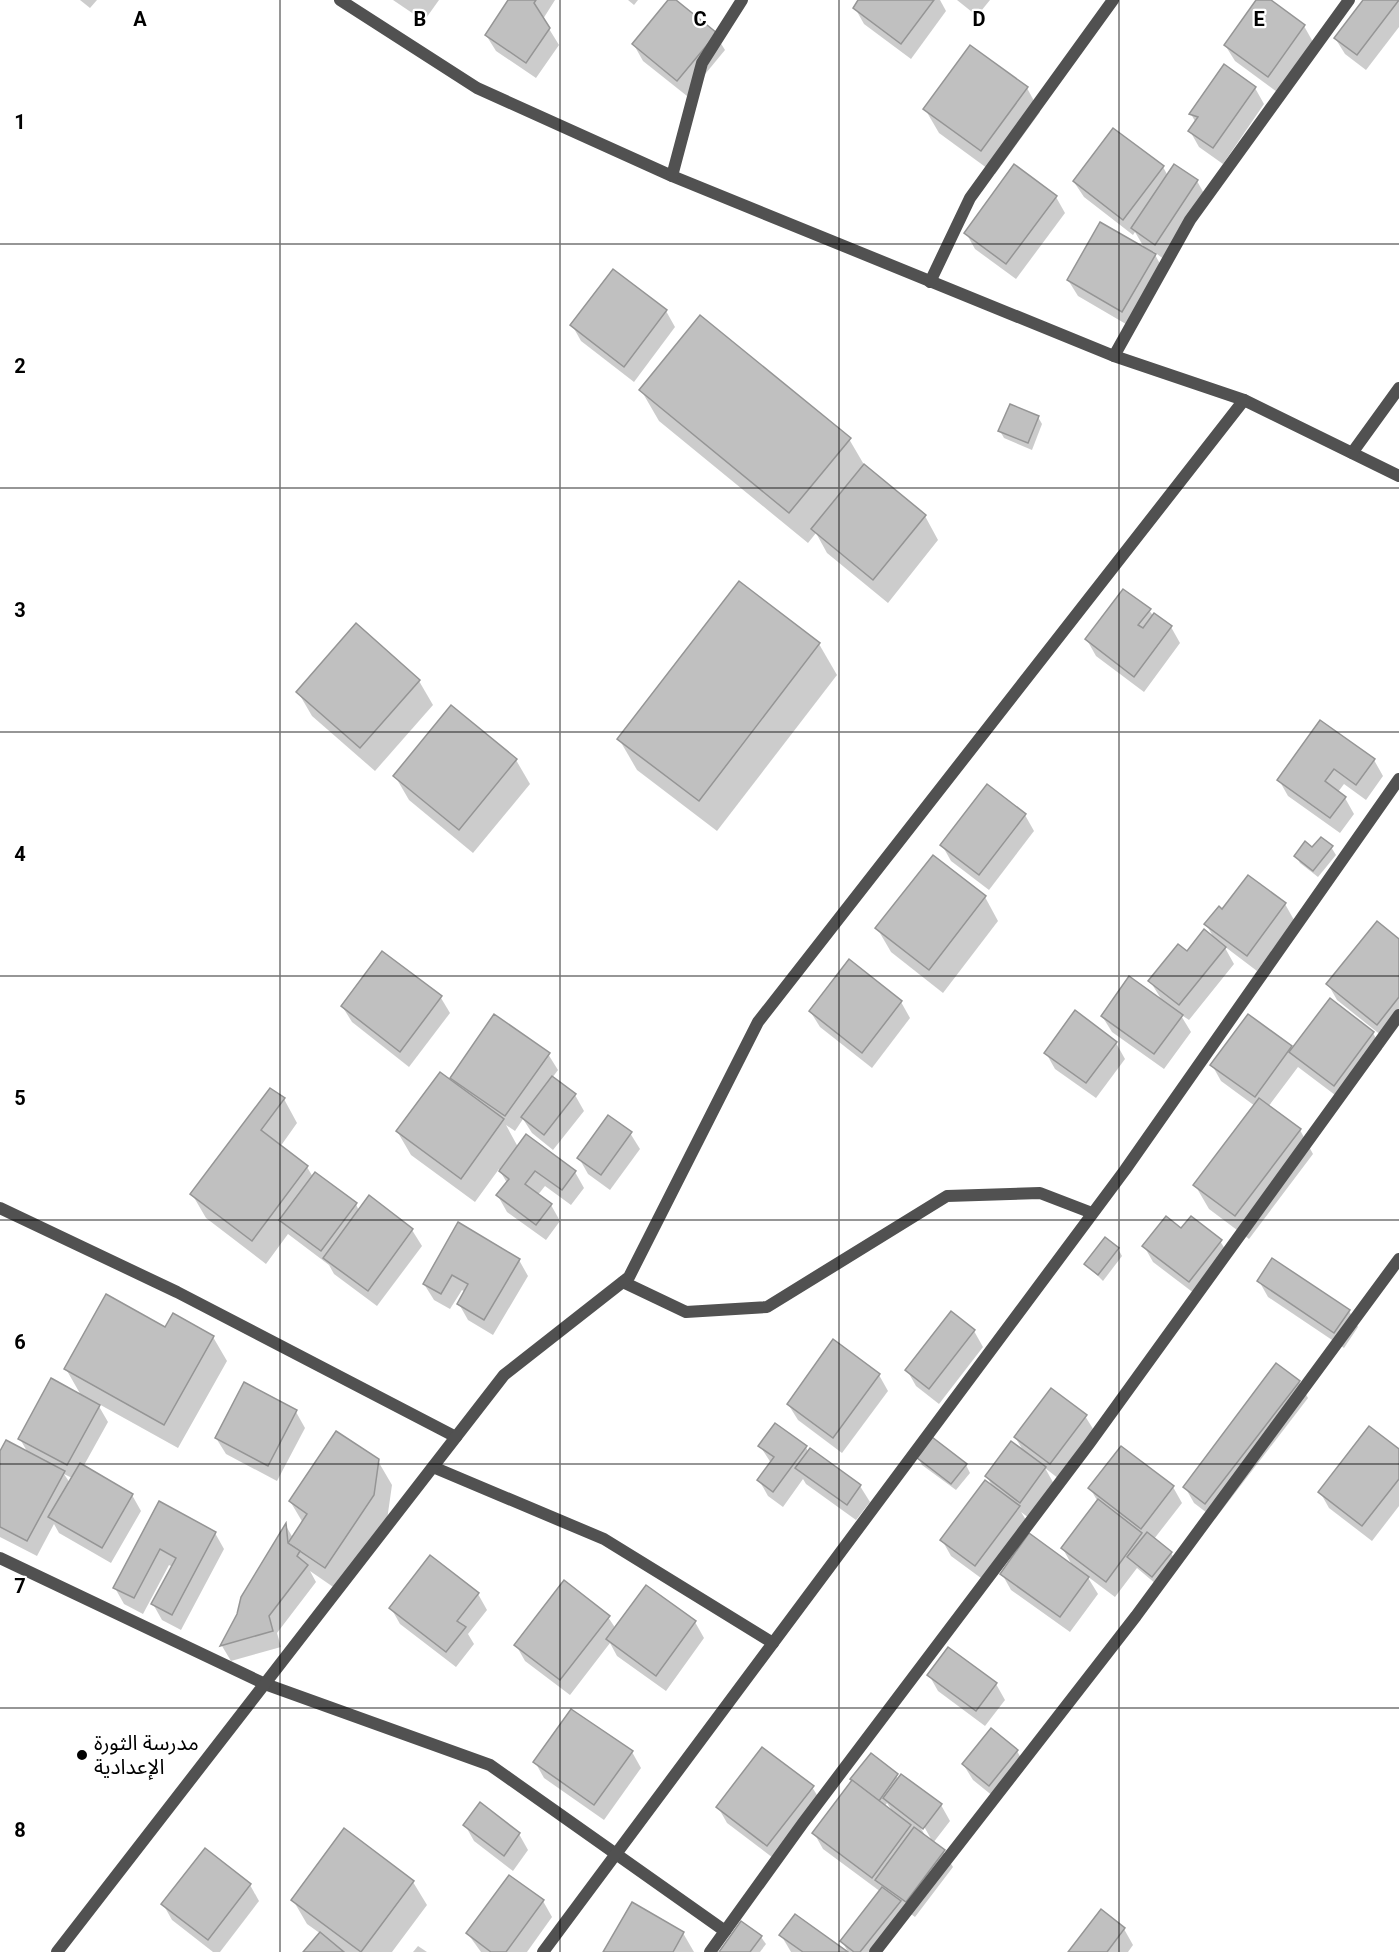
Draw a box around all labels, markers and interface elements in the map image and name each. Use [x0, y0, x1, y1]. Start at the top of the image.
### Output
text: A [133, 7, 147, 31]
text: B [414, 7, 426, 31]
text: C [693, 7, 707, 31]
text: D [973, 7, 986, 31]
text: E [1253, 7, 1265, 31]
text: 1 [14, 110, 26, 134]
text: 2 [14, 354, 26, 378]
text: 3 [14, 598, 26, 622]
text: 4 [14, 842, 26, 866]
text: 5 [14, 1086, 26, 1110]
text: 6 [14, 1330, 26, 1354]
text: 7 [14, 1574, 26, 1598]
place label: مدرسة الثورة الإعدادية [94, 1731, 199, 1780]
marker: مدرسة الثورة الإعدادية [75, 1748, 89, 1762]
text: 8 [14, 1818, 26, 1842]

